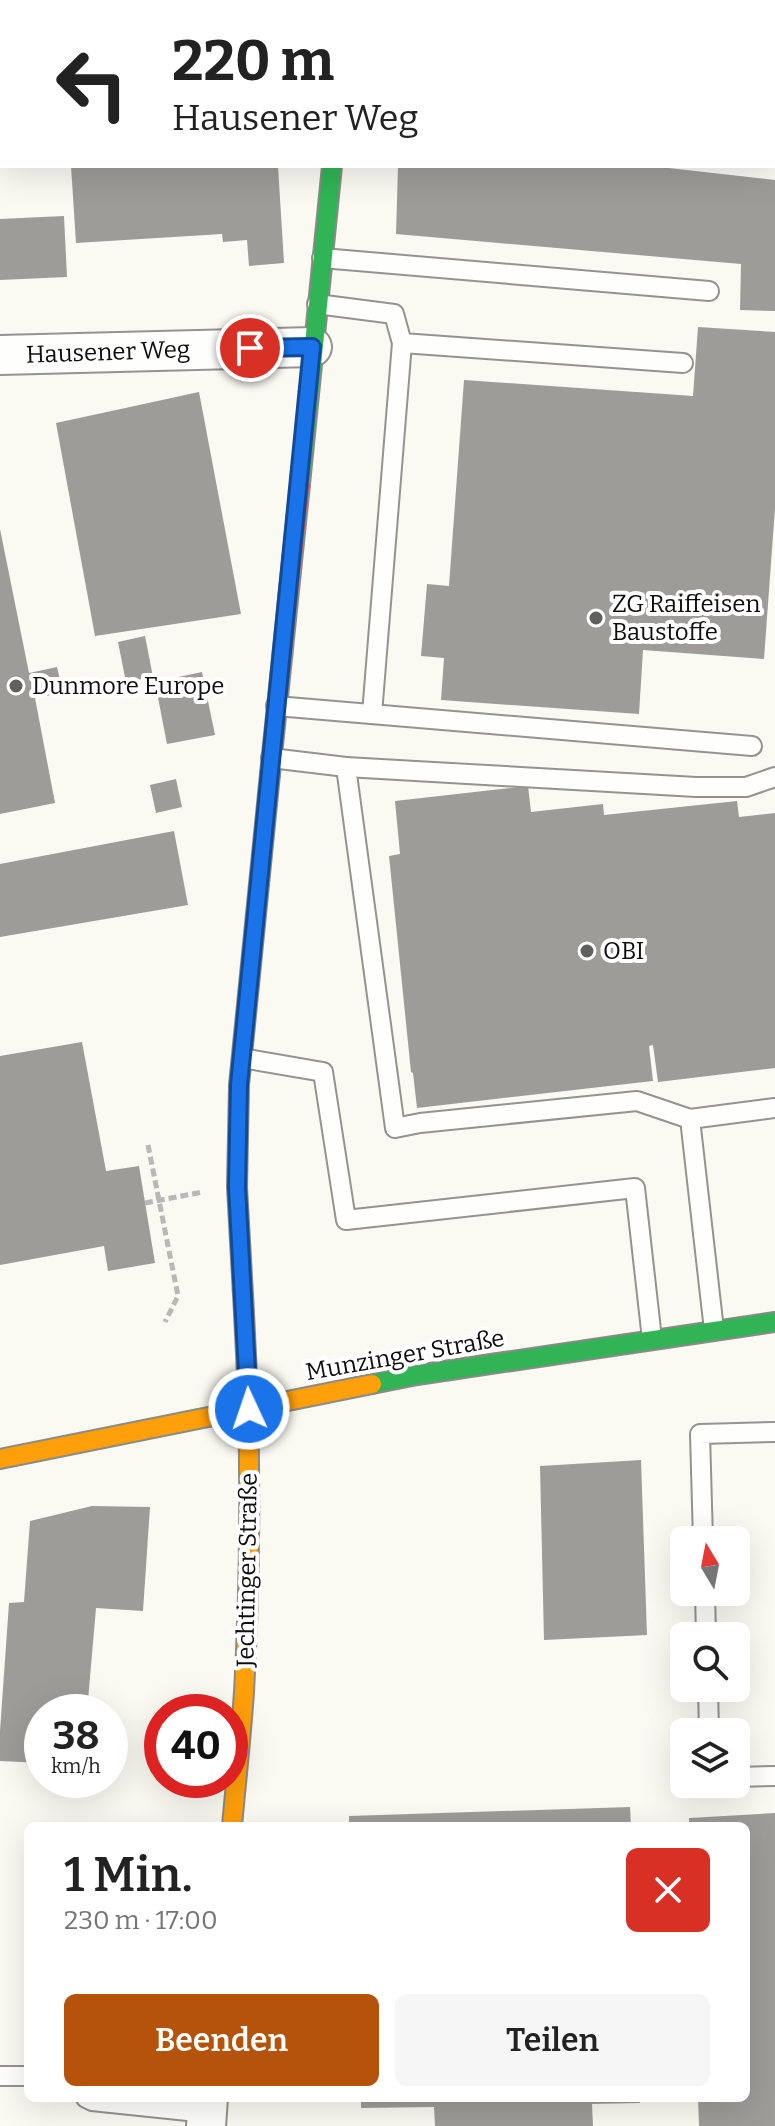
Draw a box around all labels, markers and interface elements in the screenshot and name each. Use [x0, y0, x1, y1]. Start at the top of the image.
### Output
text: 220 m [172, 28, 334, 95]
icon: left [40, 32, 144, 136]
text: Hausener Weg [172, 96, 419, 140]
pin [216, 314, 284, 382]
icon: arrive [228, 326, 272, 370]
street label: Hausener Weg [25, 335, 191, 369]
place label: ZG Raiffeisen Baustoffe [612, 590, 760, 646]
marker: ZG Raiffeisen Baustoffe [587, 609, 605, 627]
place label: Dunmore Europe [32, 672, 224, 700]
marker: Dunmore Europe [7, 677, 25, 695]
place label: OBI [603, 937, 644, 965]
marker: OBI [578, 942, 596, 960]
street label: Munzinger Straße [303, 1324, 507, 1386]
position arrow [207, 1367, 291, 1451]
street label: Jechtinger Straße [231, 1473, 263, 1668]
north arrow [670, 1526, 750, 1606]
map controls [670, 1526, 750, 1798]
button: search [670, 1622, 750, 1702]
speed limit sign: 40 [144, 1694, 248, 1798]
text: 38 [52, 1712, 100, 1760]
button: layers [670, 1718, 750, 1798]
text: km/h [51, 1754, 101, 1778]
text: 1 Min. [64, 1846, 193, 1904]
button: close [626, 1848, 710, 1932]
text: 230 m · 17:00 [64, 1905, 218, 1936]
button: Beenden [64, 1994, 379, 2086]
button: Teilen [395, 1994, 710, 2086]

